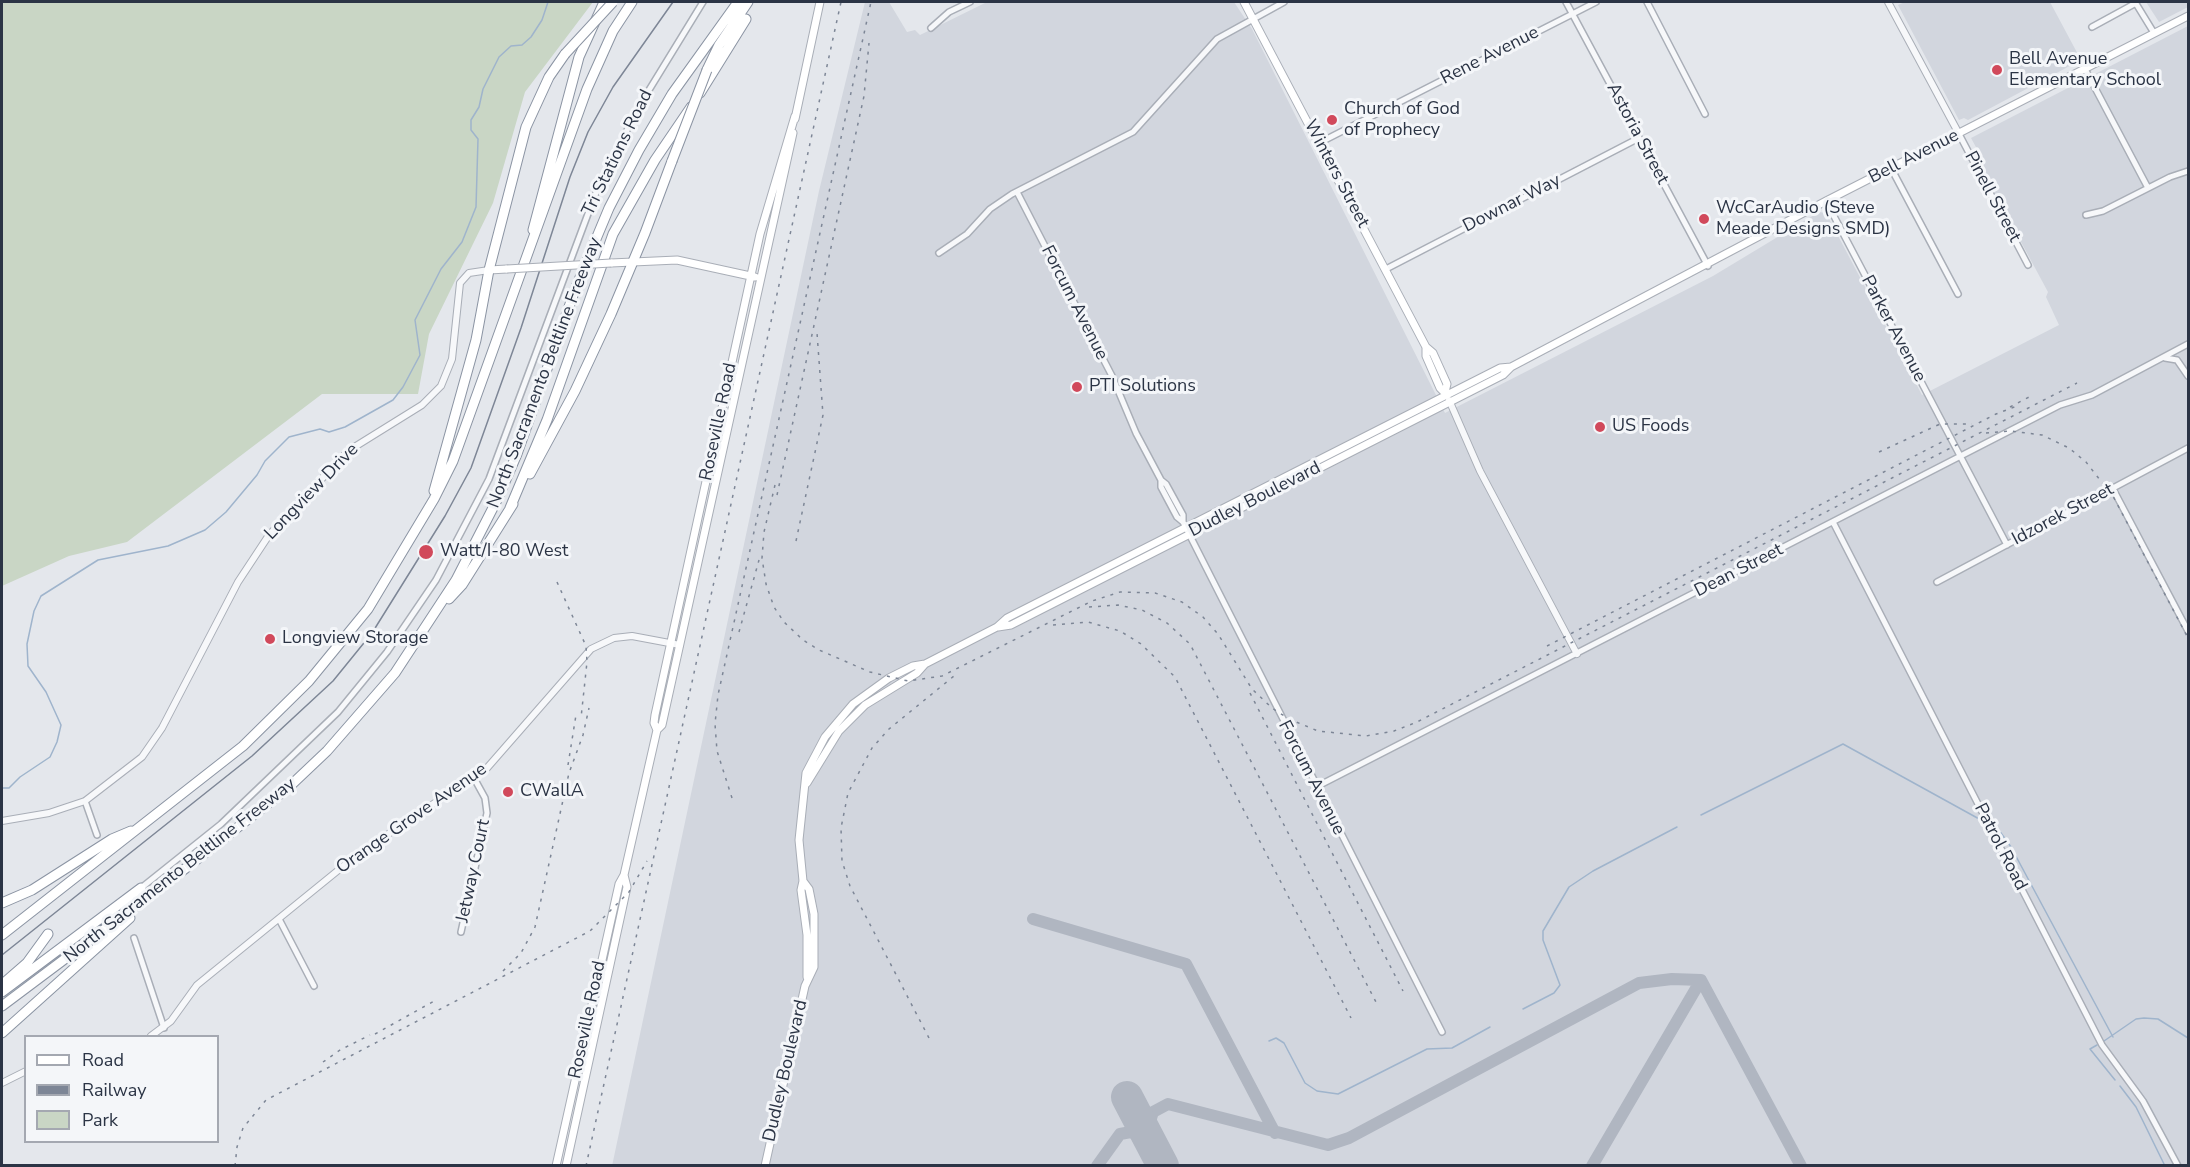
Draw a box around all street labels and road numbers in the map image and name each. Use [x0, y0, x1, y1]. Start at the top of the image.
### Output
street label: Rene Avenue [1437, 22, 1543, 90]
street label: Astoria Street [1601, 80, 1673, 188]
street label: Tri Stations Road [578, 86, 658, 220]
street label: Winters Street [1299, 117, 1373, 231]
street label: Bell Avenue [1865, 125, 1963, 189]
street label: Pinell Street [1959, 148, 2025, 246]
street label: Downar Way [1460, 170, 1564, 238]
street label: North Sacramento Beltline Freeway [483, 235, 607, 511]
street label: Forcum Avenue [1036, 242, 1112, 364]
street label: Parker Avenue [1856, 272, 1930, 386]
street label: Roseville Road [696, 361, 742, 483]
street label: Longview Drive [261, 439, 363, 545]
street label: Dudley Boulevard [1186, 457, 1324, 543]
street label: Idzorek Street [2009, 479, 2117, 551]
street label: Dean Street [1691, 539, 1787, 603]
street label: Forcum Avenue [1273, 717, 1349, 839]
street label: Orange Grove Avenue [333, 759, 491, 879]
street label: North Sacramento Beltline Freeway [60, 774, 300, 968]
street label: Patrol Road [1969, 800, 2031, 894]
street label: Jetway Court [453, 817, 495, 925]
street label: Roseville Road [565, 959, 611, 1081]
street label: Dudley Boulevard [759, 998, 813, 1144]

